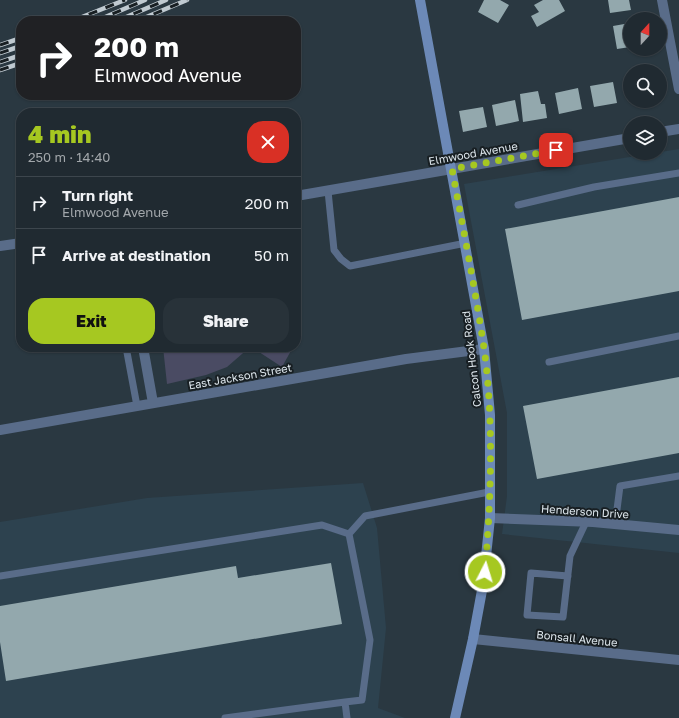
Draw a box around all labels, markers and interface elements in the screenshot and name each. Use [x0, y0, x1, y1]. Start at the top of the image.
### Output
north arrow [623, 12, 667, 56]
map controls [623, 12, 667, 160]
text: 200 m [94, 30, 179, 63]
icon: right [28, 32, 80, 84]
text: Elmwood Avenue [94, 64, 242, 86]
button: search [623, 64, 667, 108]
button: layers [623, 116, 667, 160]
text: 4 min [28, 119, 92, 148]
button: close [247, 121, 289, 163]
pin [539, 133, 573, 167]
street label: Elmwood Avenue [427, 139, 519, 167]
icon: arrive [545, 139, 567, 161]
text: 250 m · 14:40 [28, 149, 110, 165]
text: Turn right [62, 186, 133, 204]
icon: right [28, 192, 50, 214]
text: 200 m [245, 194, 289, 212]
text: Elmwood Avenue [62, 204, 169, 220]
icon: arrive [28, 244, 50, 266]
text: Arrive at destination [62, 246, 211, 264]
text: 50 m [254, 246, 289, 264]
button: Exit [28, 298, 155, 344]
button: Share [163, 298, 289, 344]
street label: Calcon Hook Road [459, 310, 483, 408]
street label: East Jackson Street [187, 360, 293, 392]
street label: Henderson Drive [541, 501, 629, 521]
position arrow [464, 551, 506, 593]
street label: Bonsall Avenue [536, 627, 618, 649]

